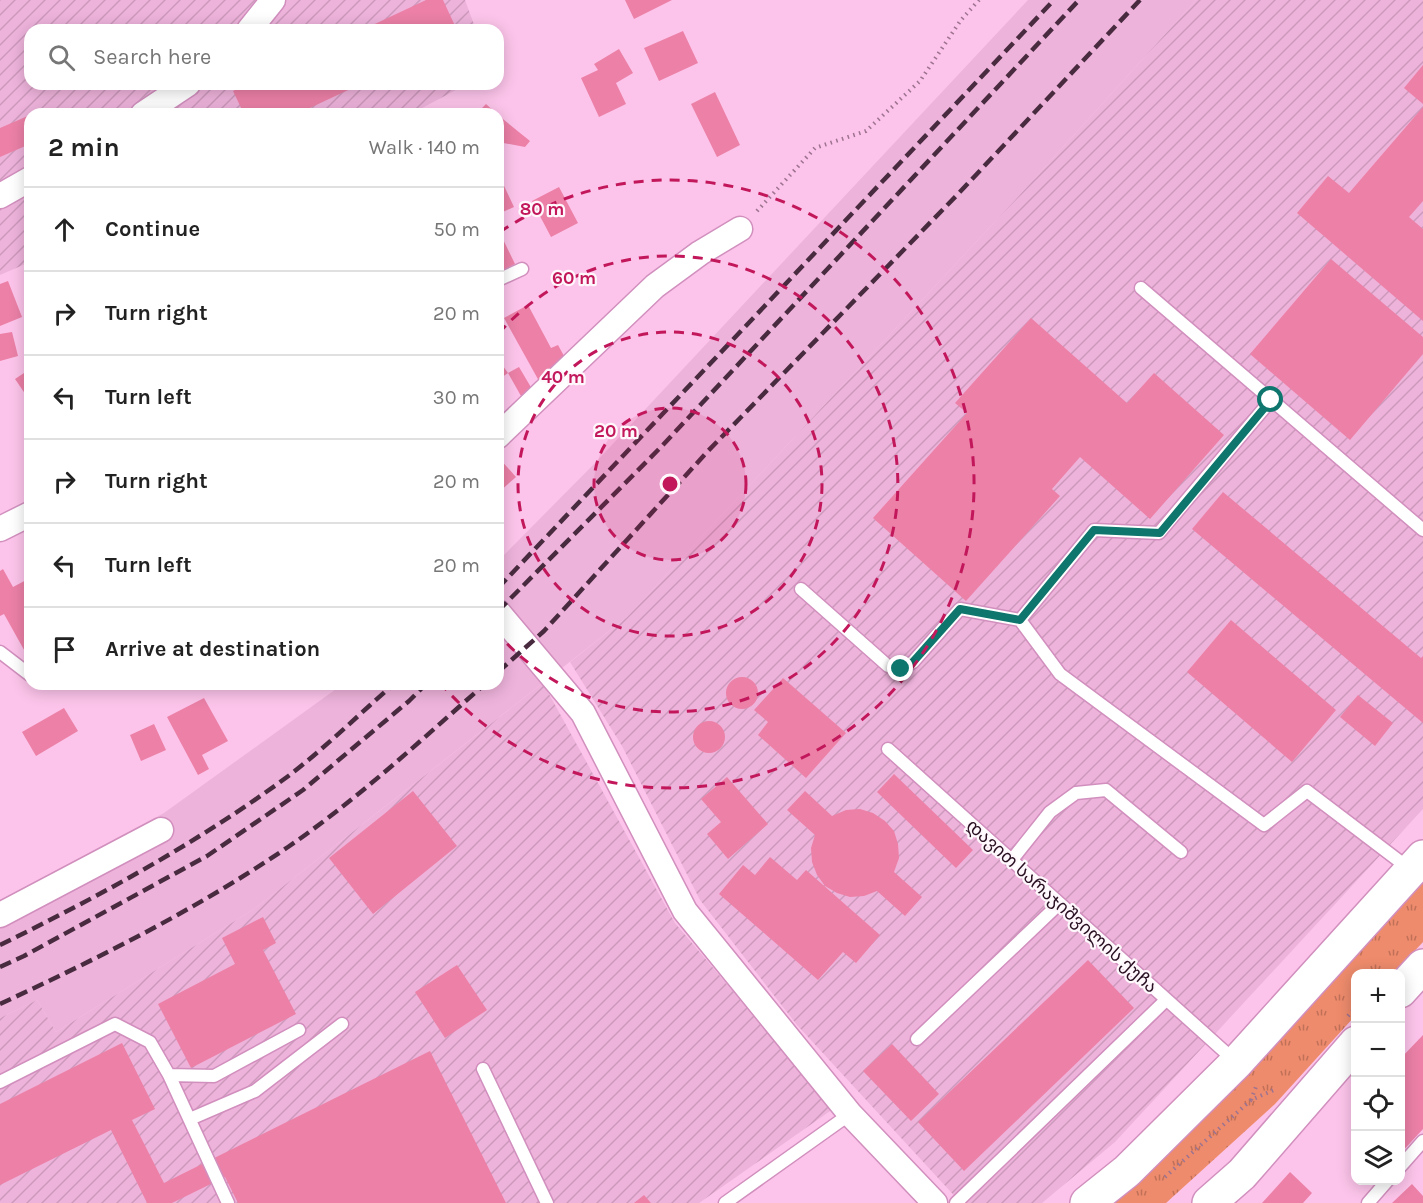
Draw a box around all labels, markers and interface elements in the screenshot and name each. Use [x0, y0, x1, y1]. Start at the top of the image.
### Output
search box [24, 24, 504, 90]
icon: search [45, 41, 78, 74]
text: Search here [93, 44, 211, 70]
text: 2 min [48, 132, 120, 163]
text: Walk · 140 m [369, 136, 480, 159]
text: 80 m [520, 198, 564, 220]
icon: ahead [48, 213, 81, 246]
text: Continue [105, 216, 200, 242]
text: 50 m [433, 218, 480, 241]
text: 60 m [552, 267, 596, 289]
icon: right [48, 297, 81, 330]
text: Turn right [105, 300, 208, 326]
text: 20 m [433, 302, 480, 325]
text: 40 m [541, 366, 585, 388]
icon: left [48, 381, 81, 414]
text: Turn left [105, 384, 192, 410]
text: 30 m [433, 386, 480, 409]
route start [1257, 386, 1283, 412]
text: 20 m [594, 420, 638, 442]
icon: right [48, 465, 81, 498]
text: Turn right [105, 468, 208, 494]
text: 20 m [433, 470, 480, 493]
centre of rings [660, 474, 680, 494]
icon: left [48, 549, 81, 582]
text: Turn left [105, 552, 192, 578]
text: 20 m [433, 554, 480, 577]
icon: arrive [48, 633, 81, 666]
text: Arrive at destination [105, 636, 320, 662]
route end [887, 655, 913, 681]
street label: დავით სარაჯიშვილის ქუჩა [962, 814, 1162, 998]
map controls [1351, 969, 1405, 1185]
button: + [1351, 969, 1405, 1023]
button: − [1351, 1023, 1405, 1077]
button: locate [1351, 1077, 1405, 1131]
button: layers [1351, 1131, 1405, 1185]

